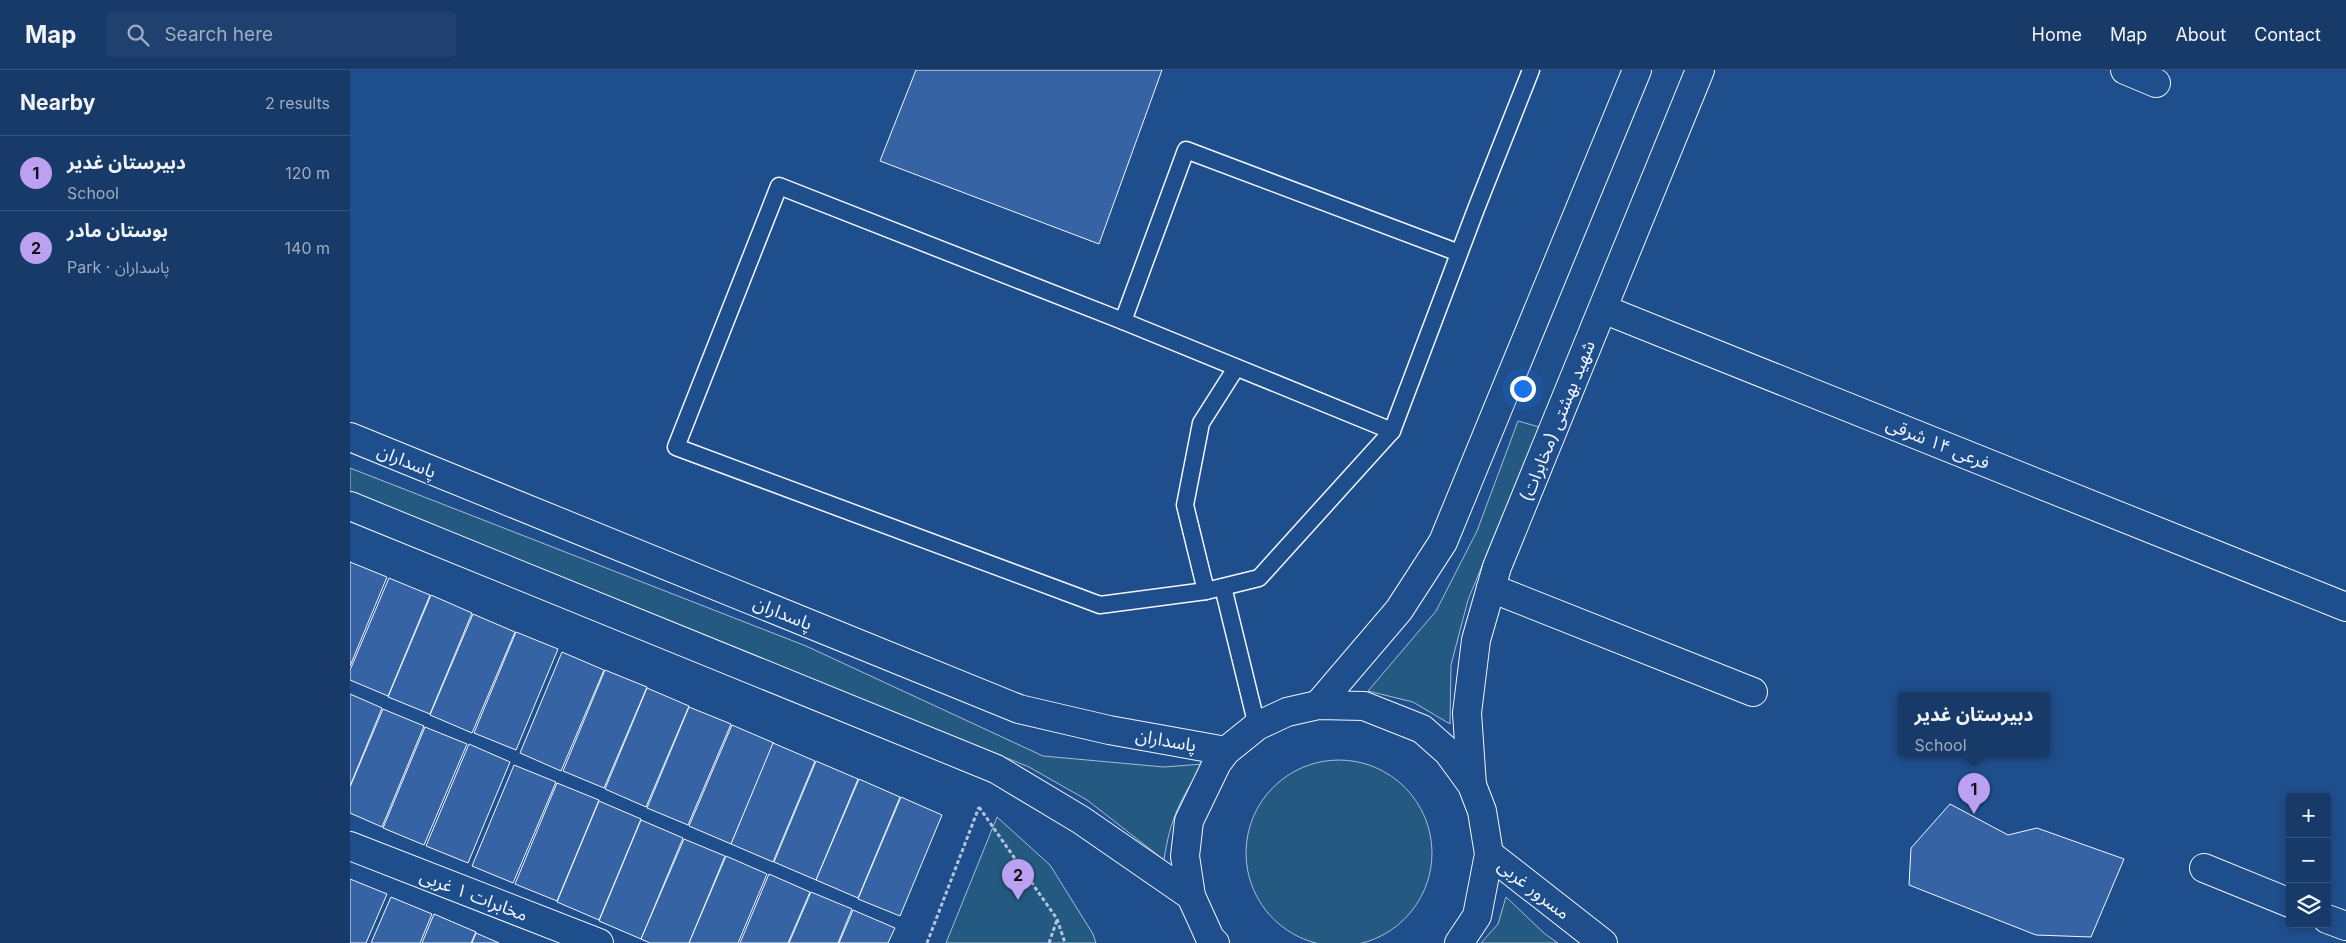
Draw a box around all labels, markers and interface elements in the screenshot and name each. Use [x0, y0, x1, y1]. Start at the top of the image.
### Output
search box [106, 12, 456, 57]
text: Map [25, 20, 76, 49]
icon: search [124, 21, 152, 49]
text: Search here [164, 23, 273, 46]
text: Home [2032, 24, 2082, 45]
text: Map [2110, 24, 2147, 45]
text: About [2175, 24, 2226, 45]
text: Contact [2254, 24, 2321, 45]
text: Nearby [20, 90, 95, 115]
text: 2 results [265, 93, 330, 113]
text: دبیرستان غدیر [67, 151, 186, 174]
text: 1 [33, 163, 39, 183]
text: 120 m [285, 163, 330, 183]
text: School [67, 183, 119, 203]
text: بوستان مادر [67, 219, 168, 242]
text: 2 [31, 238, 41, 258]
text: 140 m [285, 238, 330, 258]
text: Park · پاسداران [67, 257, 169, 277]
street label: شهید بهشتی (مخابرات) [1515, 337, 1600, 505]
your location [1510, 376, 1536, 402]
street label: فرعی ۱۴ شرقی [1883, 413, 1993, 474]
street label: پاسداران [374, 440, 439, 483]
street label: پاسداران [750, 592, 815, 635]
popup [1898, 692, 2050, 757]
text: دبیرستان غدیر [1915, 703, 2033, 726]
street label: پاسداران [1134, 724, 1198, 757]
text: School [1915, 735, 1967, 755]
pin: 1 [1958, 773, 1990, 814]
map controls [2286, 793, 2331, 928]
button: + [2286, 793, 2331, 838]
button: − [2286, 838, 2331, 883]
street label: مسرور غربی [1493, 854, 1574, 924]
pin: 2 [1002, 859, 1034, 900]
street label: مخابرات ۱ غربی [417, 865, 531, 926]
button: layers [2286, 883, 2331, 928]

